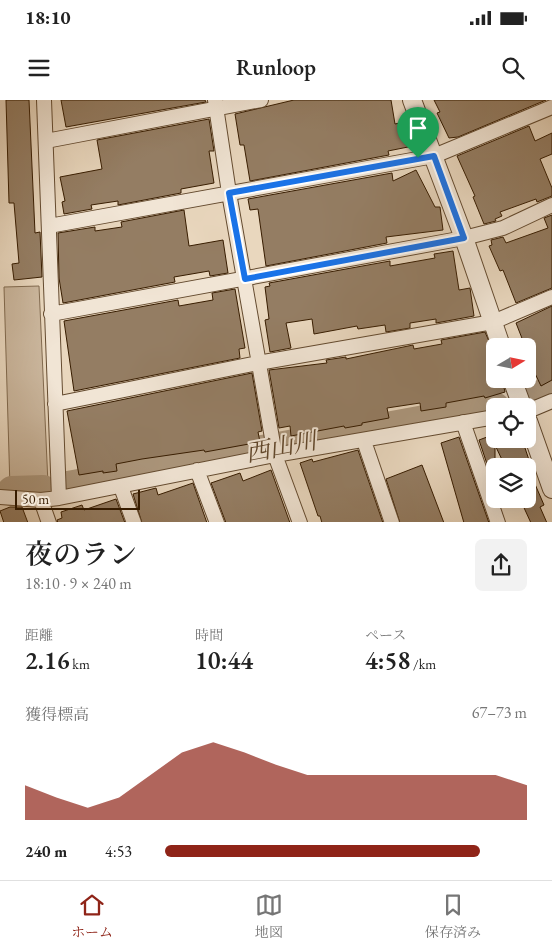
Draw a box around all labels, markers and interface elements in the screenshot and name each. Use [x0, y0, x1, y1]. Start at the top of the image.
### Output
text: 18:10 [25, 5, 71, 30]
text: Runloop [236, 53, 316, 82]
icon: menu [25, 54, 53, 82]
icon: search [499, 54, 527, 82]
pin [397, 107, 439, 158]
icon: arrive [404, 114, 432, 142]
north arrow [486, 338, 536, 388]
map controls [486, 338, 536, 508]
button: locate [486, 398, 536, 448]
water label: 西山川 [243, 424, 322, 469]
button: layers [486, 458, 536, 508]
scale bar [15, 488, 140, 511]
text: 50 m [22, 490, 49, 508]
text: 夜のラン [25, 536, 137, 572]
button: share [475, 539, 527, 591]
text: 18:10 · 9 × 240 m [25, 573, 132, 594]
text: 距離 [25, 626, 53, 644]
text: 時間 [195, 626, 223, 644]
text: ペース [365, 626, 406, 644]
text: 2.16 [25, 644, 70, 676]
text: 10:44 [195, 644, 253, 676]
text: 4:58 [365, 644, 410, 676]
text: km [70, 655, 90, 673]
text: /km [410, 655, 436, 673]
text: 67–73 m [472, 702, 527, 723]
text: 獲得標高 [25, 704, 89, 725]
text: 240 m [25, 841, 67, 862]
text: 4:53 [105, 841, 132, 862]
tab: ホーム [71, 891, 113, 941]
tab: 地図 [255, 891, 283, 941]
tab: 保存済み [425, 891, 481, 941]

